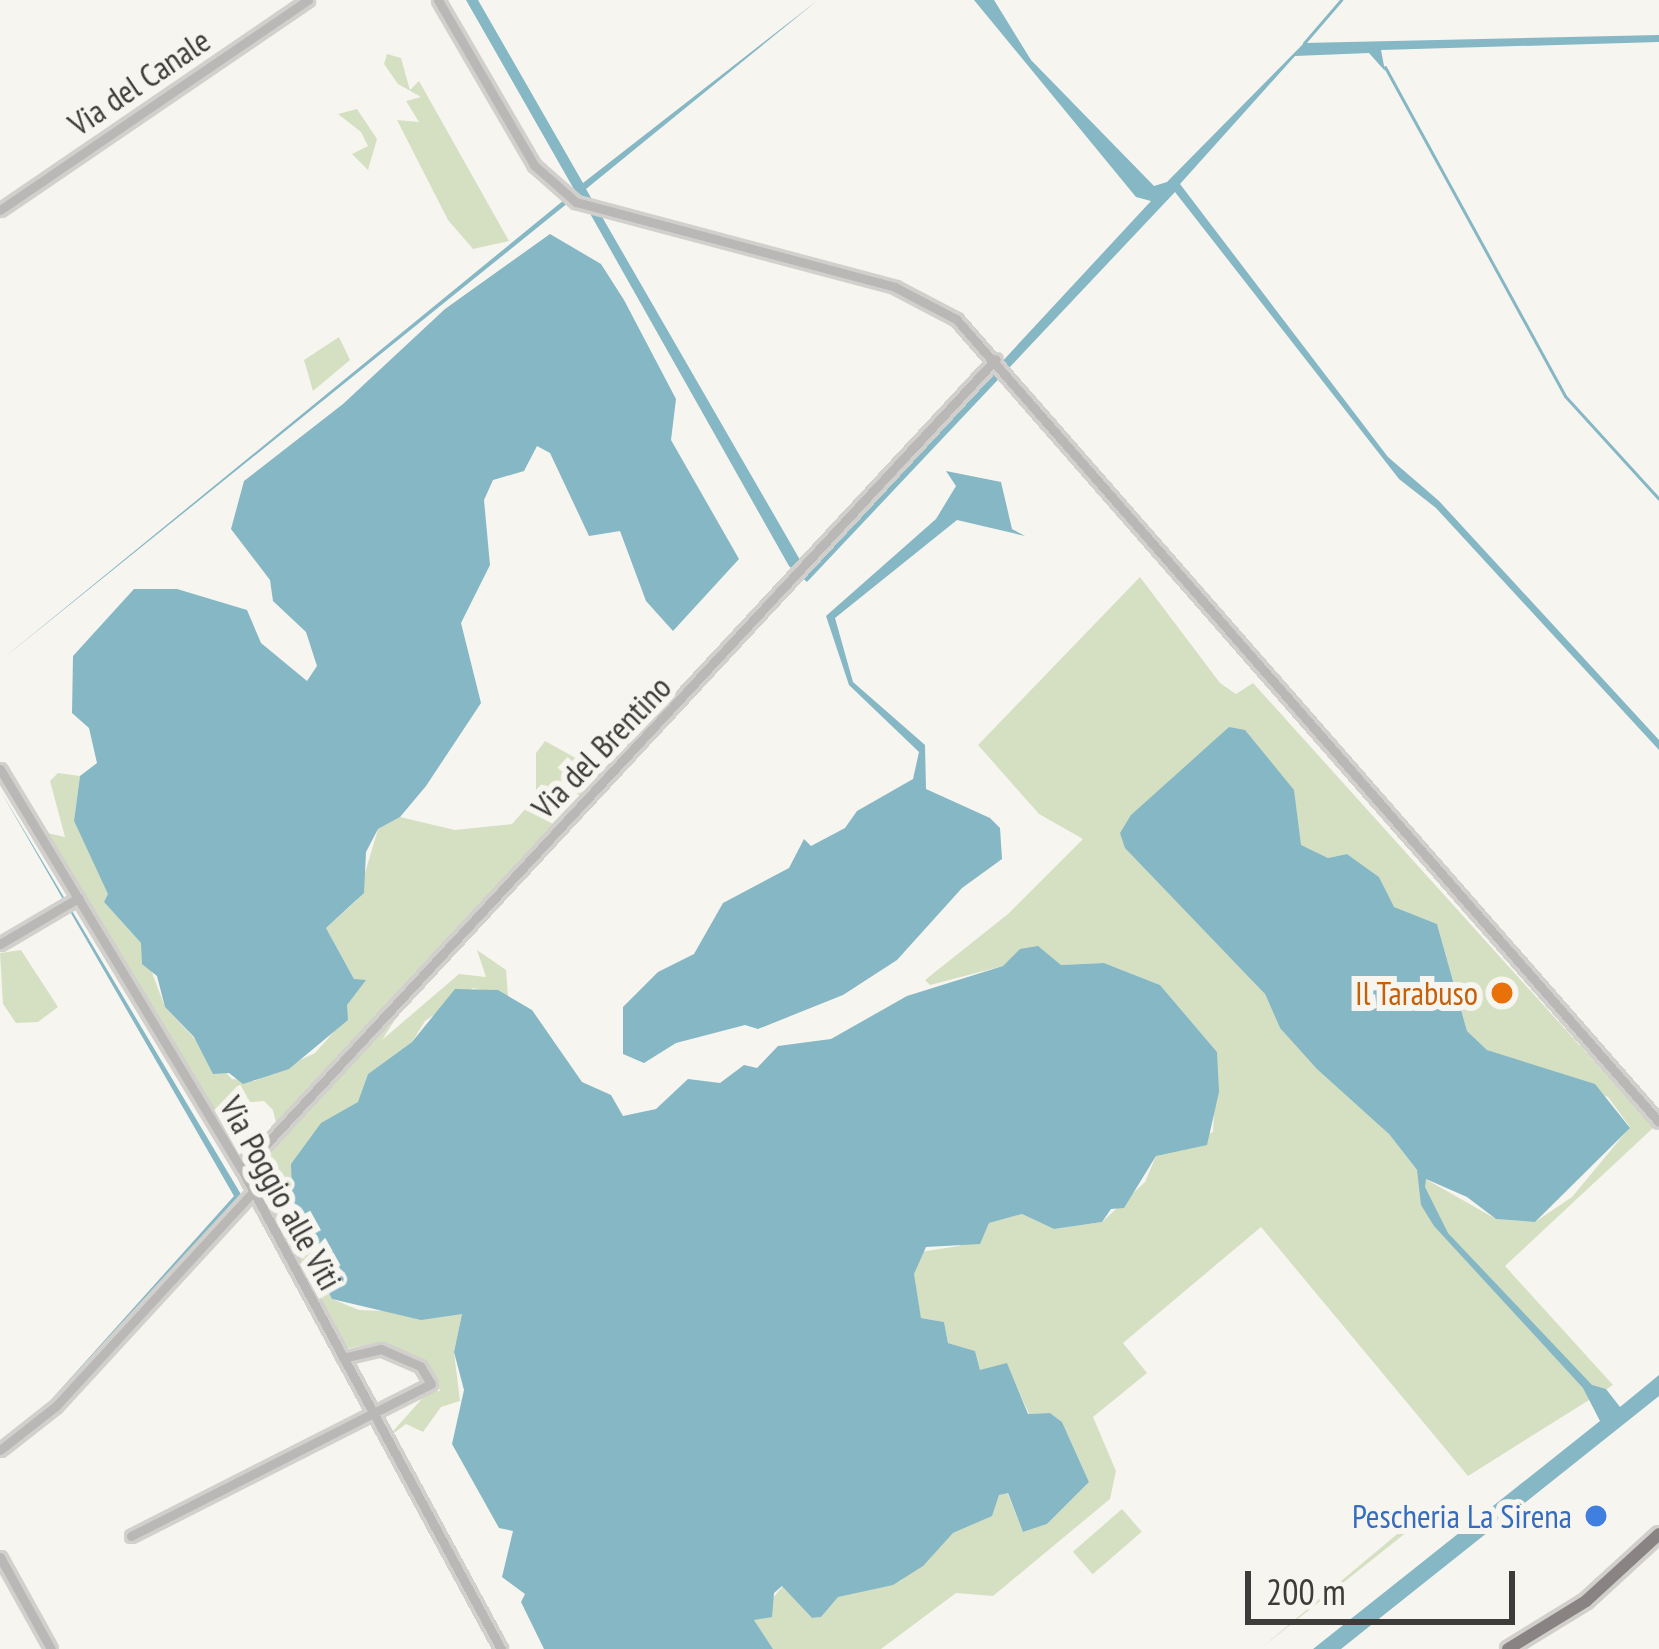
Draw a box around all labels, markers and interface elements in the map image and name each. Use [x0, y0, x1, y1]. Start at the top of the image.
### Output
street label: Via del Canale [61, 20, 217, 144]
street label: Via del Brentino [523, 667, 679, 827]
place label: Il Tarabuso [1354, 973, 1478, 1013]
marker: Il Tarabuso [1489, 980, 1515, 1006]
street label: Via Poggio alle Viti [211, 1089, 351, 1297]
place label: Pescheria La Sirena [1352, 1496, 1572, 1536]
marker: Pescheria La Sirena [1583, 1503, 1609, 1529]
scale bar [1251, 1547, 1521, 1621]
text: 200 m [1266, 1568, 1346, 1615]

